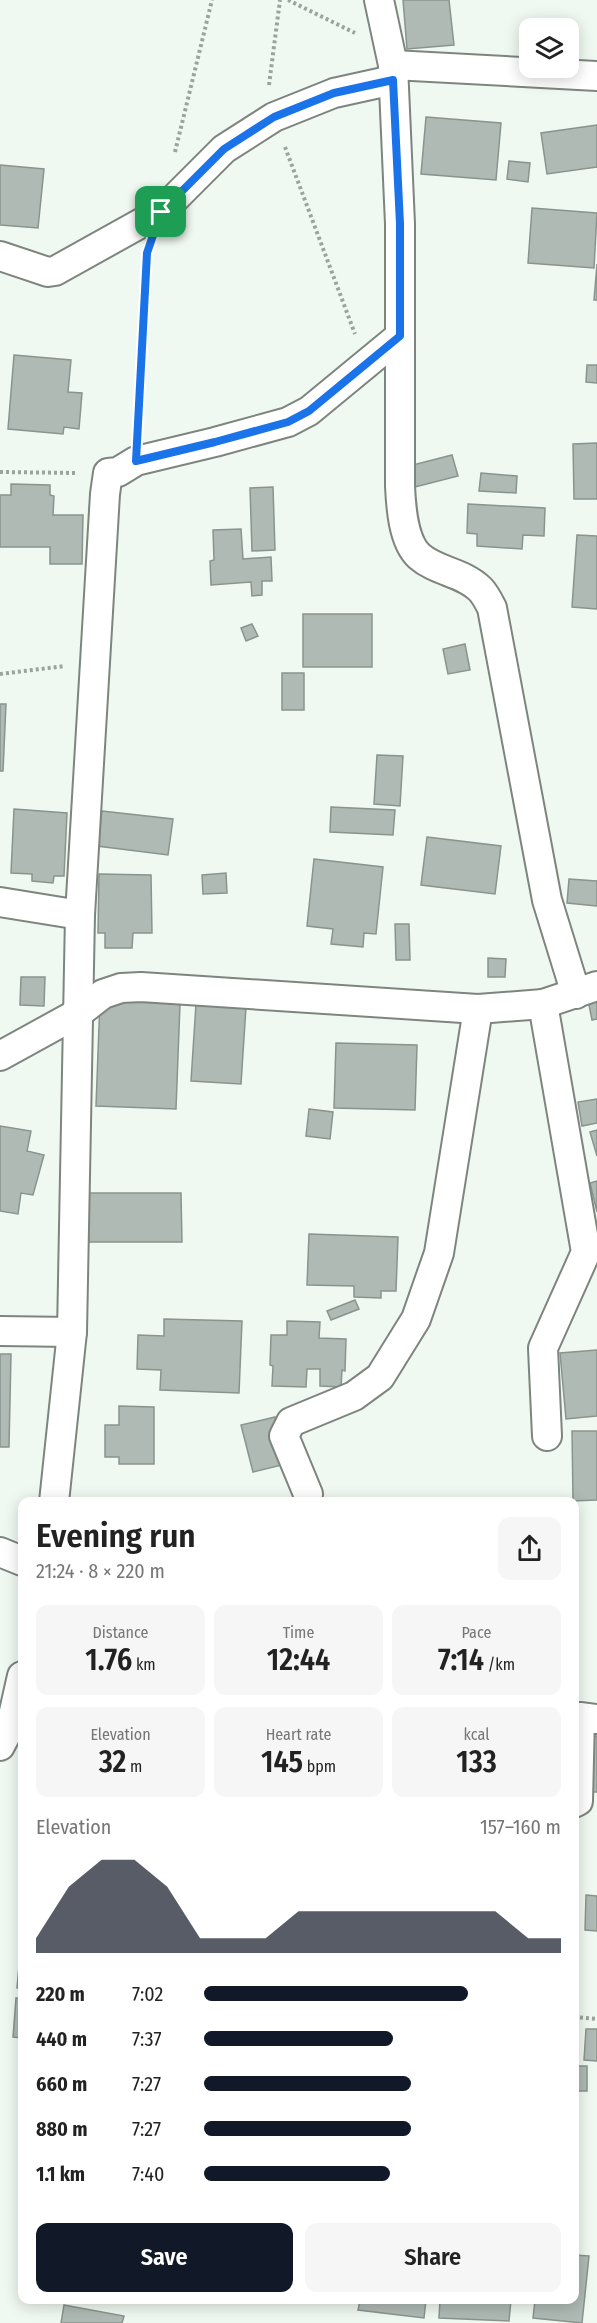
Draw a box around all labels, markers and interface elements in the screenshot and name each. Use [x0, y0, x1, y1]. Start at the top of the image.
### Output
map controls [519, 18, 579, 78]
button: layers [519, 18, 579, 78]
pin [135, 186, 186, 237]
icon: arrive [144, 195, 177, 228]
text: Evening run [36, 1516, 196, 1556]
button: share [498, 1517, 561, 1580]
text: 21:24 · 8 × 220 m [36, 1559, 165, 1583]
text: Distance [92, 1623, 149, 1642]
text: Time [283, 1623, 314, 1642]
text: Pace [462, 1623, 491, 1642]
text: 1.76 [85, 1642, 132, 1678]
text: 12:44 [267, 1642, 330, 1678]
text: 7:14 [438, 1642, 484, 1678]
text: km [132, 1655, 156, 1674]
text: /km [484, 1655, 515, 1674]
text: Elevation [90, 1725, 151, 1744]
text: Heart rate [266, 1725, 331, 1744]
text: kcal [464, 1725, 489, 1744]
text: 32 [99, 1744, 126, 1780]
text: 145 [261, 1744, 303, 1780]
text: 133 [456, 1744, 497, 1780]
text: m [126, 1757, 142, 1776]
text: bpm [303, 1757, 336, 1776]
text: Elevation [36, 1815, 111, 1839]
text: 157–160 m [480, 1815, 561, 1839]
text: 220 m [36, 1982, 85, 2006]
text: 7:02 [132, 1982, 163, 2006]
text: 440 m [36, 2027, 87, 2051]
text: 7:37 [132, 2027, 162, 2051]
text: 660 m [36, 2072, 87, 2096]
text: 7:27 [132, 2072, 161, 2096]
text: 880 m [36, 2117, 87, 2141]
text: 7:27 [132, 2117, 161, 2141]
text: 1.1 km [36, 2162, 85, 2186]
text: 7:40 [132, 2162, 164, 2186]
button: Save [36, 2223, 293, 2292]
button: Share [305, 2223, 561, 2292]

